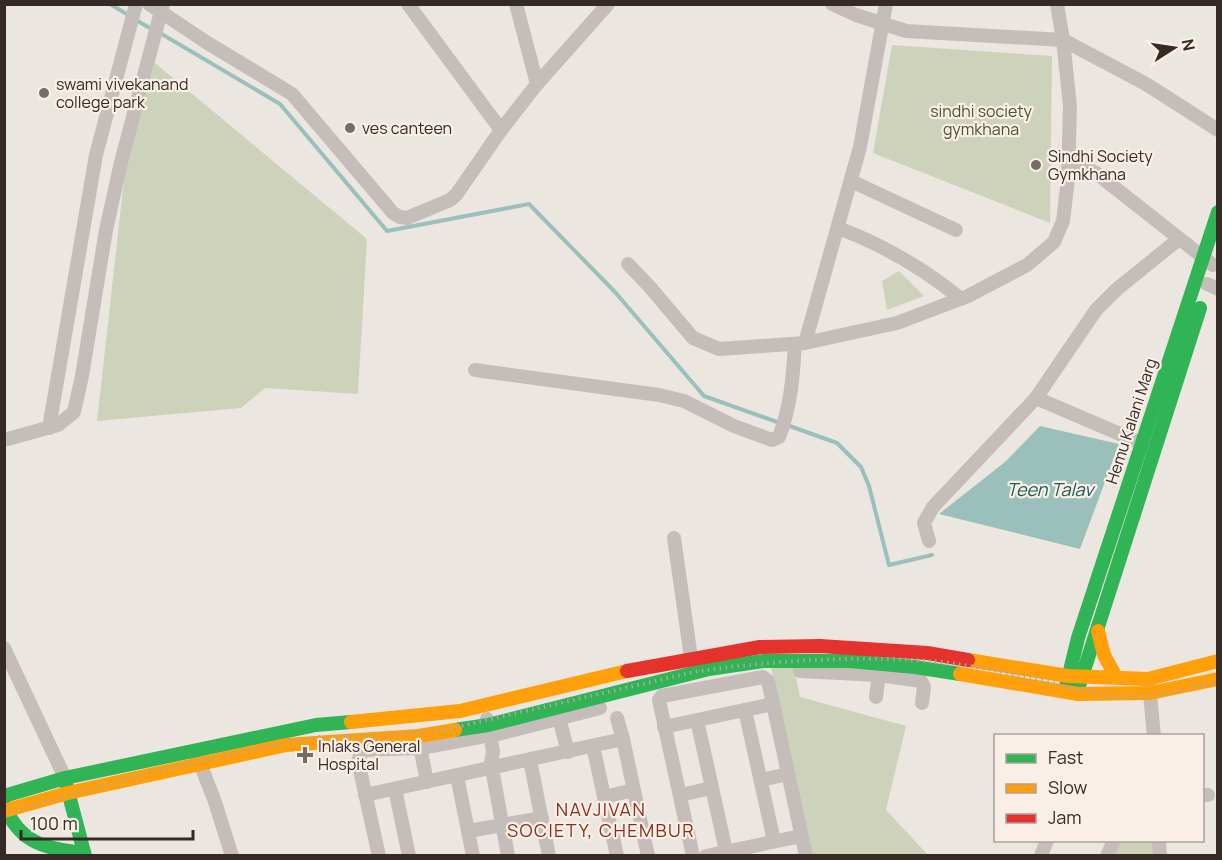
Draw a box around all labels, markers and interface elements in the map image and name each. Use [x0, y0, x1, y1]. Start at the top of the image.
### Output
north arrow [1144, 18, 1204, 78]
text: N [1177, 37, 1201, 53]
place label: swami vivekanand college park [56, 73, 188, 113]
marker: swami vivekanand college park [37, 86, 51, 100]
park label: sindhi society gymkhana [930, 100, 1032, 140]
place label: ves canteen [362, 117, 452, 139]
marker: ves canteen [343, 121, 357, 135]
place label: Sindhi Society Gymkhana [1048, 145, 1153, 185]
marker: Sindhi Society Gymkhana [1029, 158, 1043, 172]
street label: Hemu Kalani Marg [1100, 355, 1162, 487]
water label: Teen Talav [1007, 477, 1096, 501]
legend [994, 734, 1204, 842]
place label: Inlaks General Hospital [318, 735, 421, 775]
text: Fast [1048, 745, 1083, 769]
marker: Inlaks General Hospital [296, 746, 314, 764]
text: Slow [1048, 775, 1088, 799]
district label: NAVJIVAN SOCIETY, CHEMBUR [507, 797, 695, 842]
scale bar [21, 803, 194, 841]
text: Jam [1048, 805, 1082, 829]
text: 100 m [30, 811, 78, 835]

